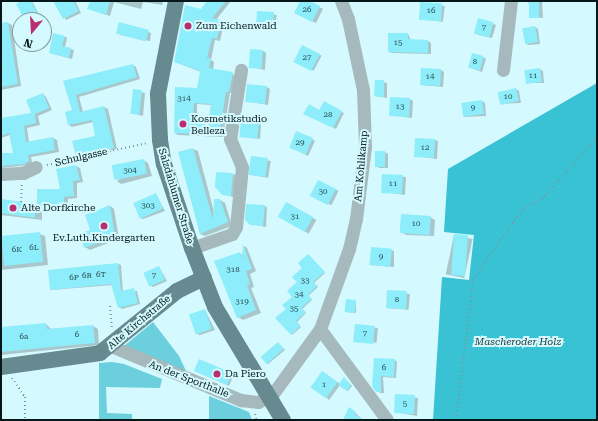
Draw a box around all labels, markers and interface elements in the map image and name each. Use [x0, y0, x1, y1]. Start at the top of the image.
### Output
house number: 26 [303, 5, 311, 15]
house number: 16 [427, 6, 435, 16]
north arrow [12, 12, 52, 52]
place label: Zum Eichenwald [196, 20, 277, 32]
marker: Zum Eichenwald [183, 21, 193, 31]
house number: 7 [482, 23, 486, 33]
text: N [22, 35, 34, 50]
house number: 15 [394, 38, 402, 48]
house number: 27 [303, 53, 311, 63]
house number: 8 [473, 57, 477, 67]
house number: 11 [529, 71, 537, 81]
house number: 14 [426, 72, 434, 82]
house number: 10 [504, 92, 512, 102]
house number: 314 [177, 94, 191, 104]
house number: 13 [396, 102, 404, 112]
house number: 9 [471, 103, 475, 113]
house number: 28 [324, 110, 332, 120]
place label: Kosmetikstudio Belleza [191, 112, 267, 136]
marker: Kosmetikstudio Belleza [178, 119, 188, 129]
street label: Am Kohlikamp [352, 130, 370, 202]
house number: 29 [296, 138, 304, 148]
house number: 12 [421, 143, 429, 153]
street label: Schulgasse [54, 145, 108, 169]
street label: Salzdahlumer Straße [156, 147, 196, 245]
house number: 304 [123, 166, 137, 176]
house number: 11 [389, 179, 397, 189]
house number: 30 [319, 187, 327, 197]
house number: 303 [141, 201, 155, 211]
place label: Alte Dorfkirche [21, 202, 96, 214]
marker: Alte Dorfkirche [8, 203, 18, 213]
house number: 31 [291, 212, 299, 222]
house number: 10 [412, 219, 420, 229]
marker: Ev.Luth.Kindergarten [99, 221, 109, 231]
place label: Ev.Luth.Kindergarten [53, 232, 155, 244]
house number: 6L [29, 243, 39, 253]
house number: 6K [12, 245, 22, 255]
house number: 9 [379, 252, 383, 262]
house number: 318 [226, 265, 240, 275]
house number: 6T [96, 270, 106, 280]
house number: 6R [82, 271, 92, 281]
house number: 7 [152, 271, 156, 281]
house number: 6P [69, 273, 79, 283]
house number: 33 [301, 276, 309, 286]
house number: 34 [295, 290, 303, 300]
street label: Alte Kirchstraße [105, 292, 173, 352]
house number: 8 [395, 295, 399, 305]
house number: 319 [235, 297, 249, 307]
house number: 35 [290, 304, 298, 314]
house number: 7 [363, 329, 367, 339]
house number: 6 [75, 330, 79, 340]
house number: 6a [20, 332, 28, 342]
park label: Mascheroder Holz [475, 336, 561, 348]
street label: An der Sporthalle [147, 358, 231, 400]
house number: 6 [382, 363, 386, 373]
place label: Da Piero [225, 368, 266, 380]
marker: Da Piero [212, 369, 222, 379]
house number: 1 [322, 380, 326, 390]
house number: 5 [403, 399, 407, 409]

